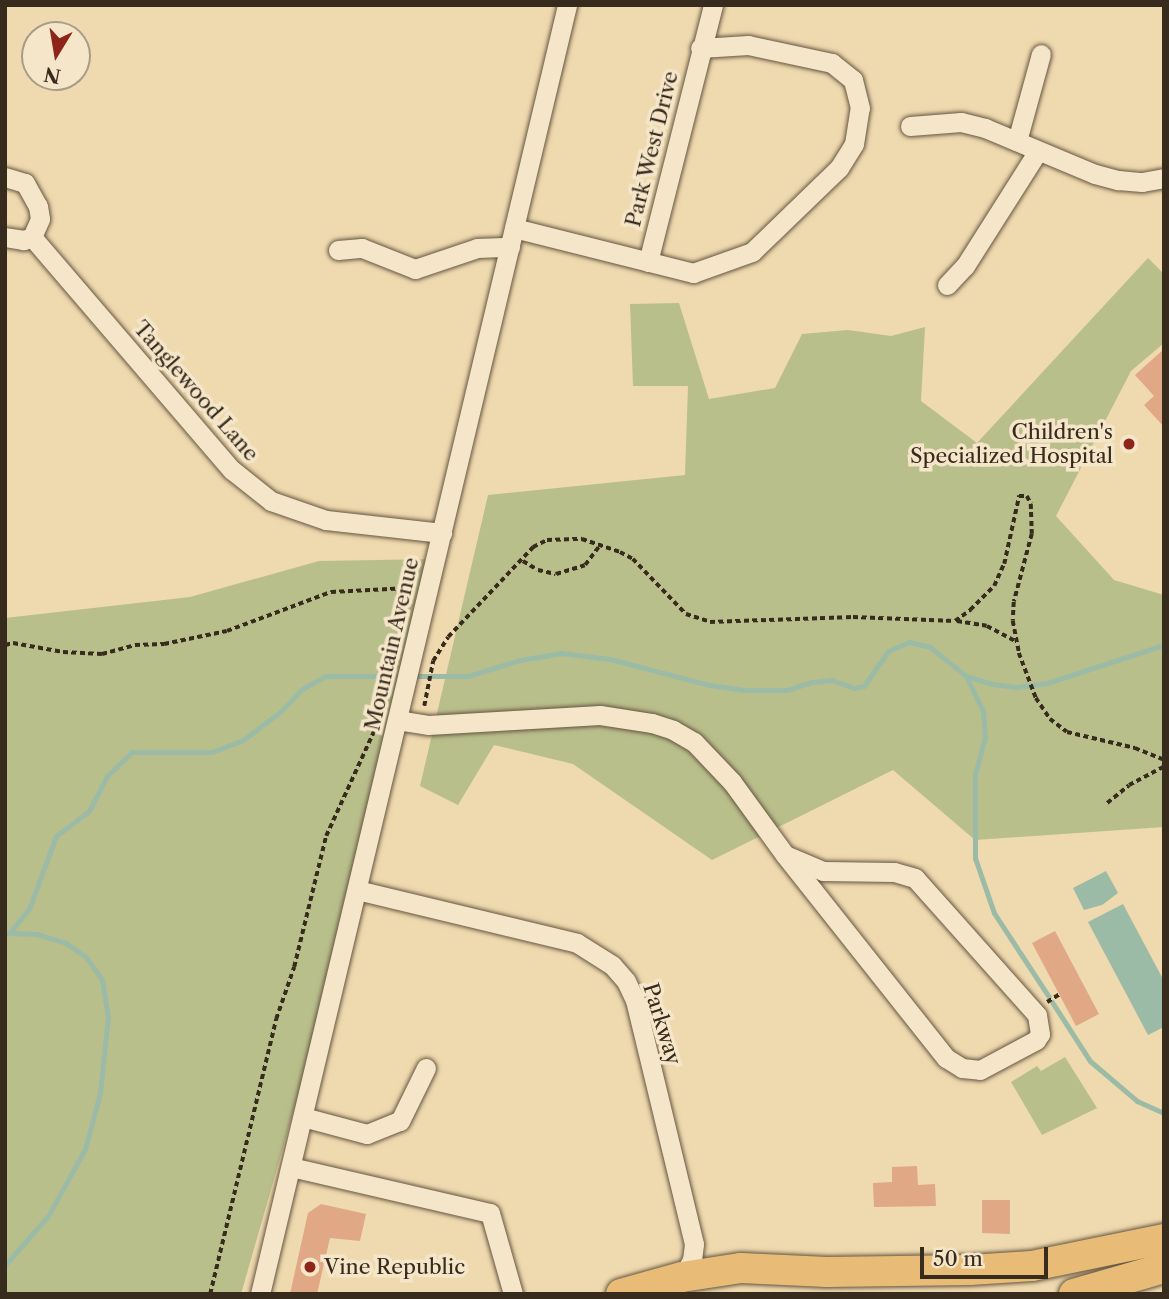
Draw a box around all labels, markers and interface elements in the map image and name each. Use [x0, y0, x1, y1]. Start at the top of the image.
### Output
north arrow [21, 21, 91, 91]
text: N [42, 62, 63, 88]
street label: Park West Drive [620, 68, 684, 230]
street label: Tanglewood Lane [128, 316, 264, 466]
place label: Children's Specialized Hospital [910, 419, 1113, 469]
marker: Children's Specialized Hospital [1119, 434, 1139, 454]
street label: Mountain Avenue [360, 554, 424, 734]
street label: Parkway [638, 980, 686, 1068]
scale bar [924, 1232, 1052, 1276]
text: 50 m [933, 1246, 983, 1271]
place label: Vine Republic [324, 1254, 465, 1280]
marker: Vine Republic [302, 1259, 318, 1275]

